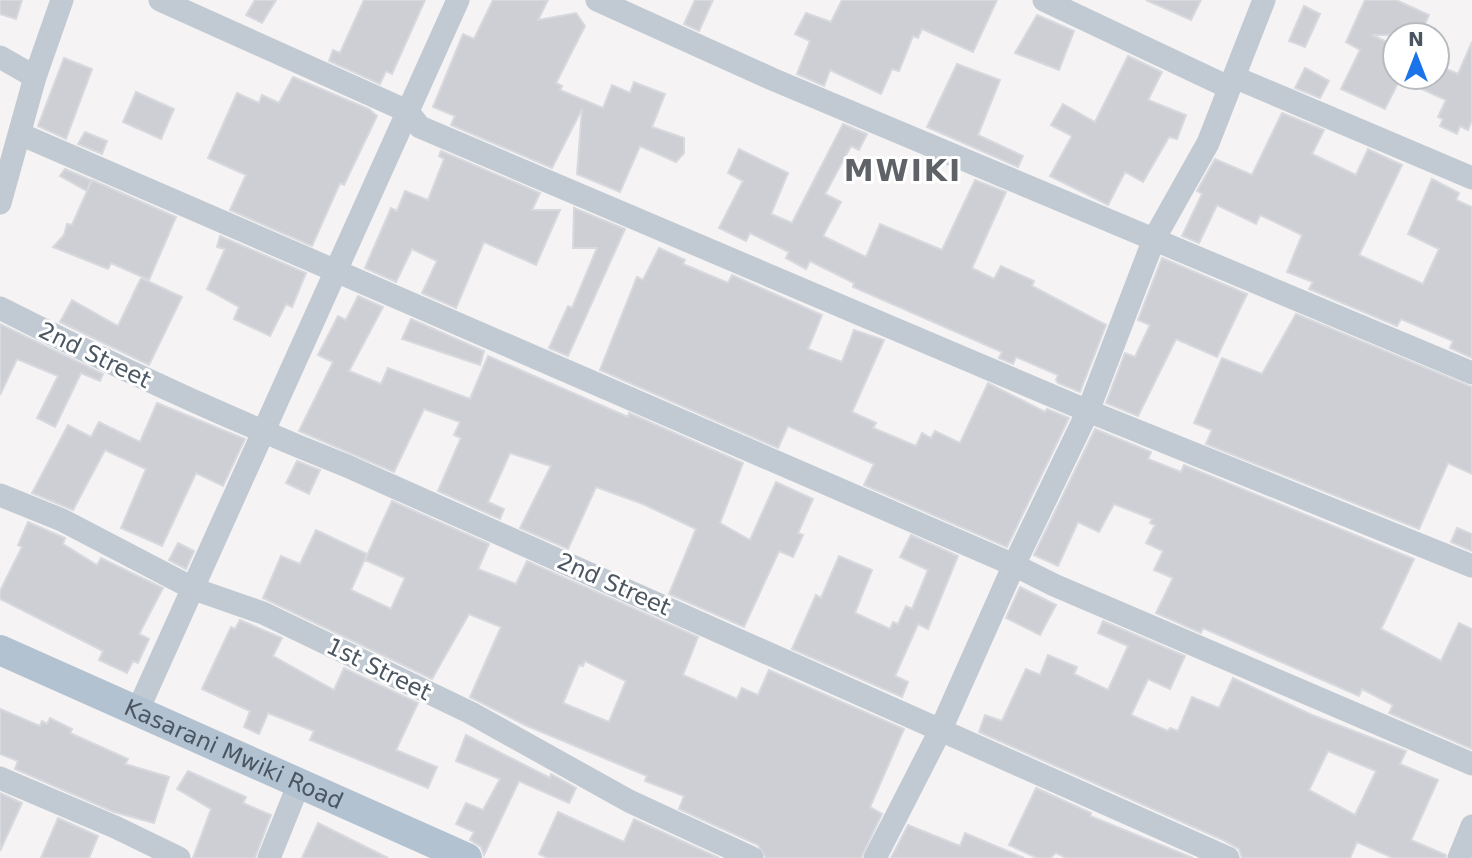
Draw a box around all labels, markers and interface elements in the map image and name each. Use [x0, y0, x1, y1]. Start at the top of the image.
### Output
north arrow [1381, 21, 1451, 91]
text: N [1408, 28, 1424, 50]
district label: MWIKI [844, 153, 962, 188]
street label: 2nd Street [35, 317, 155, 393]
street label: 2nd Street [553, 548, 675, 620]
street label: 1st Street [323, 633, 435, 705]
street label: Kasarani Mwiki Road [121, 694, 347, 814]

